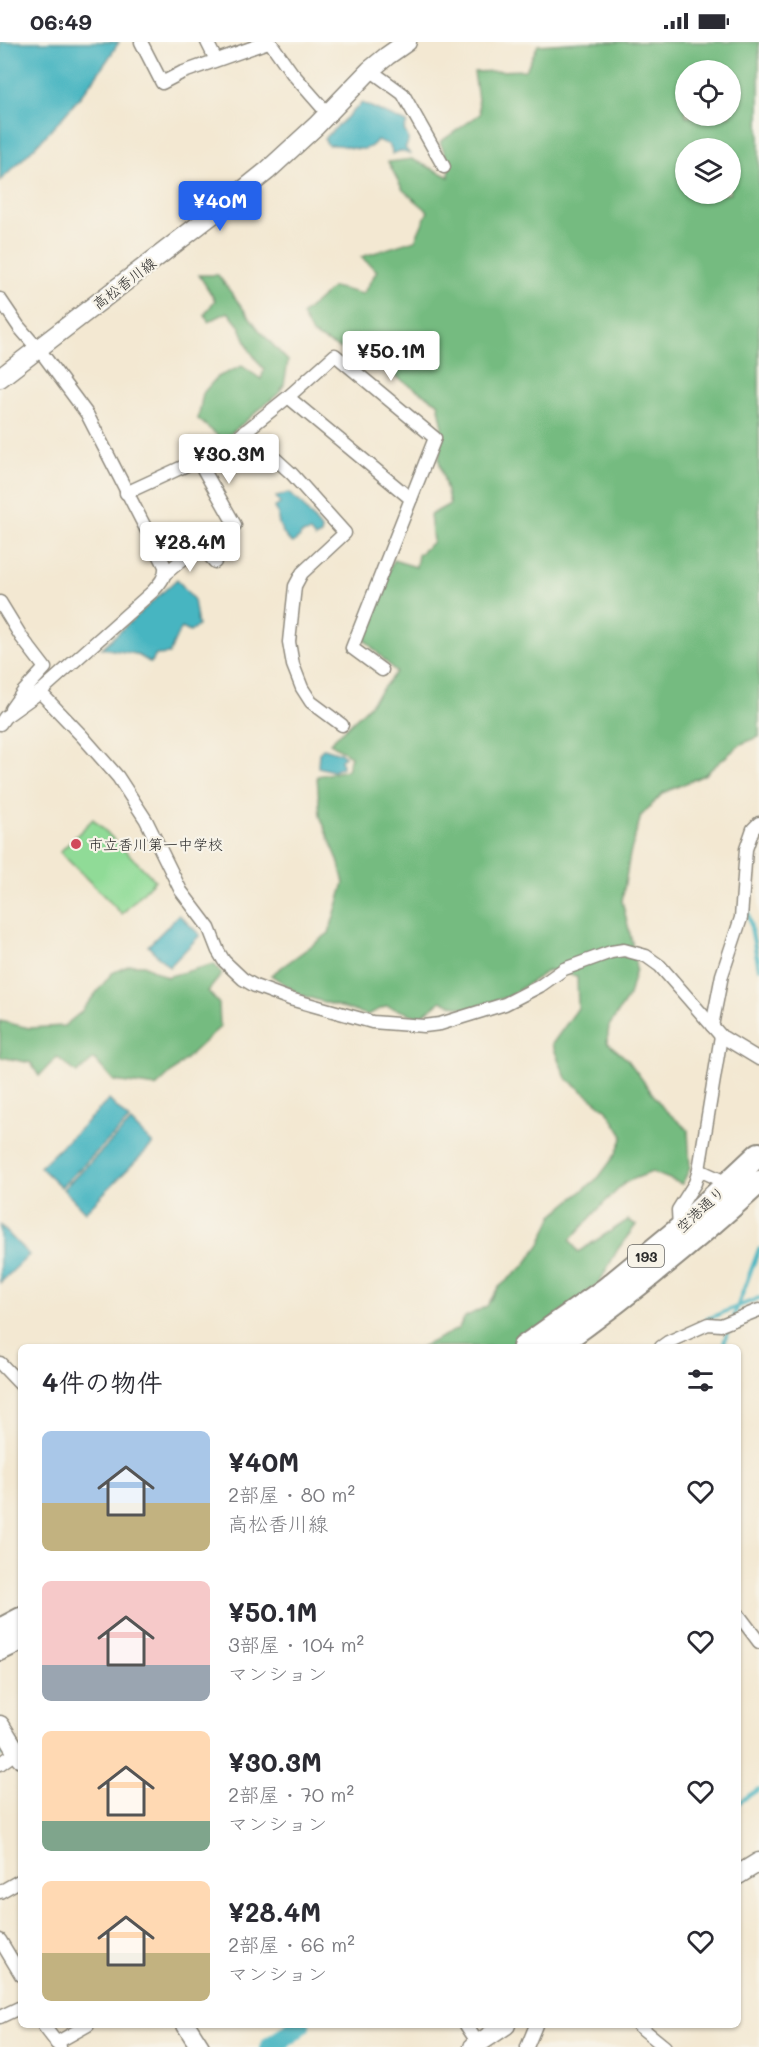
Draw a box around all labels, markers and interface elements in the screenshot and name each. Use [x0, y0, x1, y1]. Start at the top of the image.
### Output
text: 06:49 [30, 7, 92, 36]
map controls [675, 60, 741, 204]
button: locate [675, 60, 741, 126]
button: layers [675, 138, 741, 204]
pin: ¥40M [184, 181, 256, 232]
text: ¥40M [193, 187, 247, 213]
street label: 高松香川線 [88, 252, 160, 314]
pin: ¥50.1M [342, 331, 440, 382]
text: ¥50.1M [357, 337, 425, 363]
pin: ¥30.3M [180, 434, 278, 485]
text: ¥30.3M [193, 440, 265, 466]
pin: ¥28.4M [141, 522, 239, 573]
text: ¥28.4M [154, 528, 226, 554]
place label: 市立香川第一中学校 [88, 834, 223, 854]
marker: 市立香川第一中学校 [69, 837, 83, 851]
street label: 空港通り [671, 1181, 729, 1237]
road number: 193 [628, 1245, 664, 1267]
icon: filters [684, 1364, 717, 1397]
text: 4件の物件 [42, 1365, 162, 1399]
text: ¥40M [228, 1445, 299, 1479]
icon: home [90, 1455, 162, 1527]
icon: heart [684, 1475, 717, 1508]
text: 2部屋 · 80 m² [228, 1481, 355, 1507]
text: 高松香川線 [228, 1510, 328, 1536]
text: ¥50.1M [228, 1595, 318, 1629]
icon: home [90, 1605, 162, 1677]
icon: heart [684, 1625, 717, 1658]
text: 3部屋 · 104 m² [228, 1631, 364, 1657]
text: マンション [228, 1660, 327, 1686]
text: ¥30.3M [228, 1745, 322, 1779]
icon: home [90, 1755, 162, 1827]
icon: heart [684, 1775, 717, 1808]
text: 2部屋 · 70 m² [228, 1781, 354, 1807]
text: マンション [228, 1810, 327, 1836]
text: ¥28.4M [228, 1895, 321, 1929]
icon: home [90, 1905, 162, 1977]
icon: heart [684, 1925, 717, 1958]
text: 2部屋 · 66 m² [228, 1931, 355, 1957]
text: マンション [228, 1960, 327, 1986]

